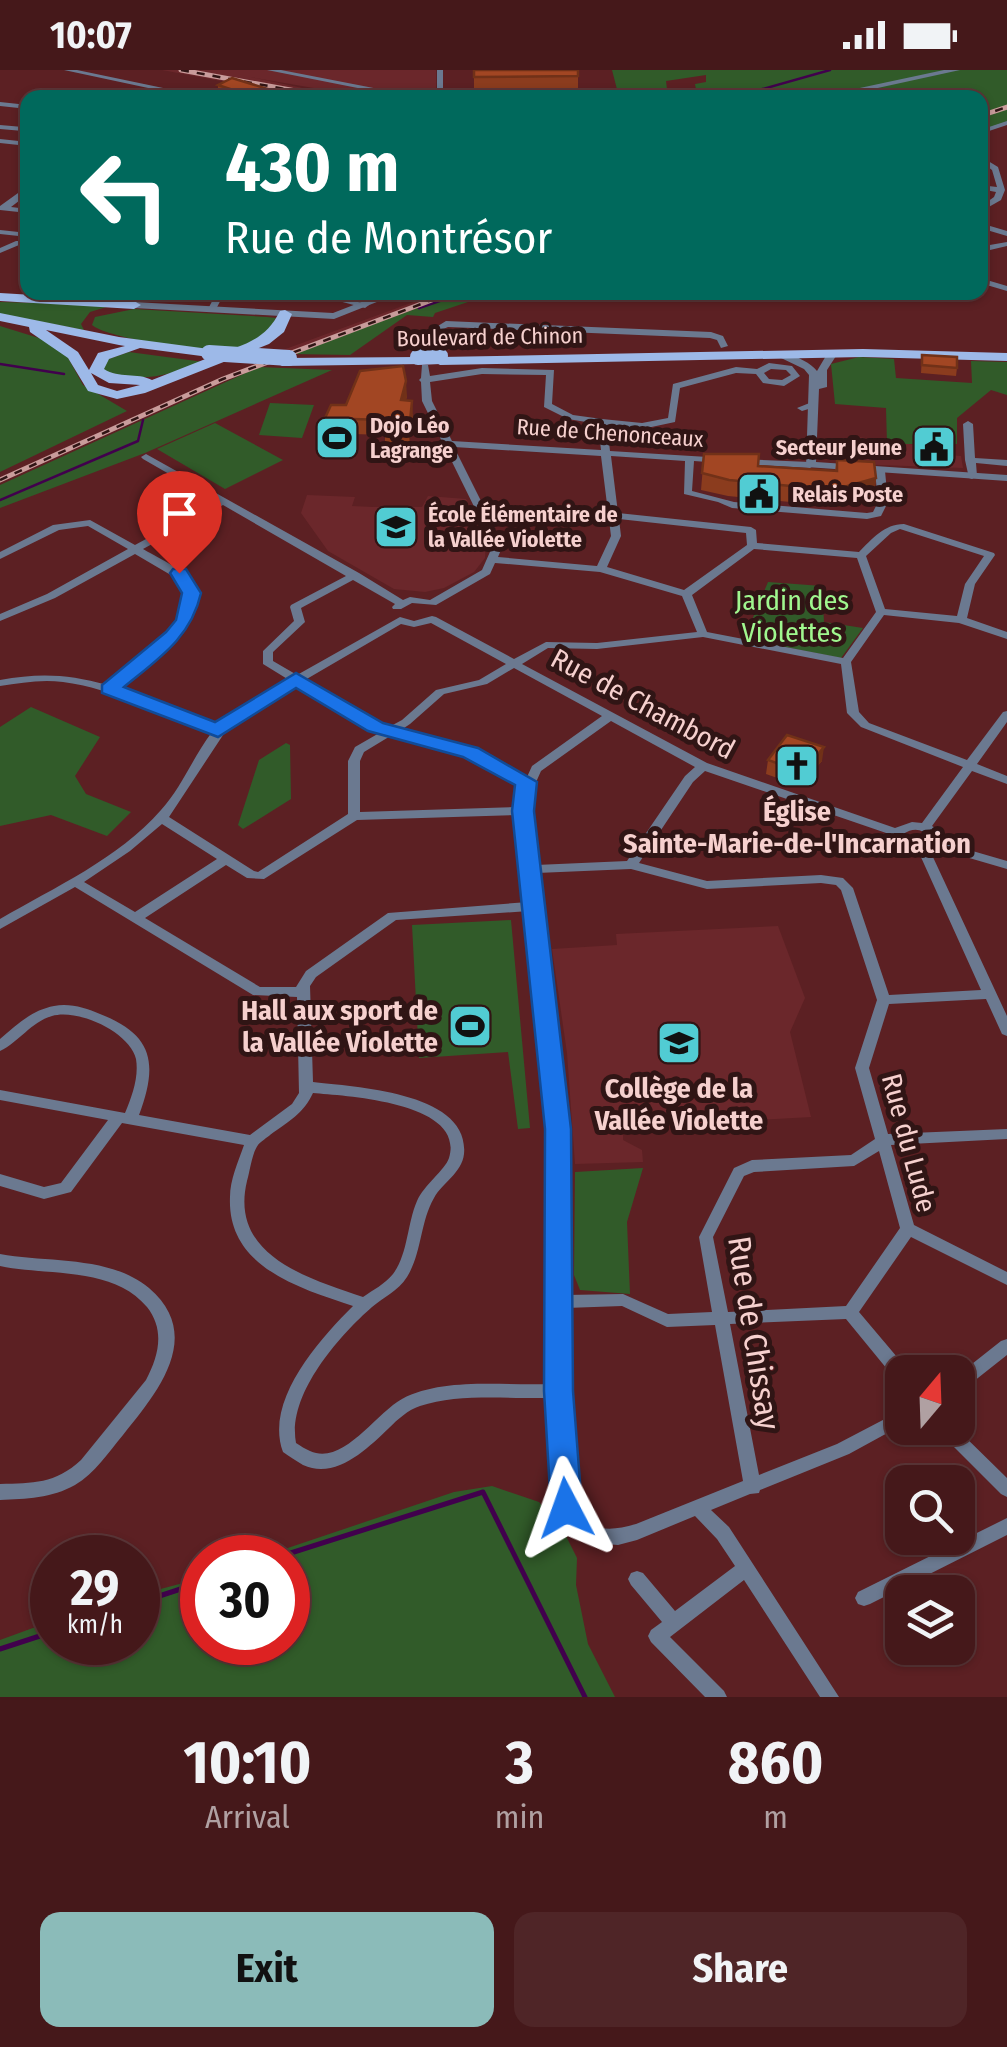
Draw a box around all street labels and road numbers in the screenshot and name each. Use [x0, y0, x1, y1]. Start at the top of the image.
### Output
street label: Boulevard de Chinon [396, 322, 584, 352]
street label: Rue de Chenonceaux [516, 413, 705, 453]
street label: Rue de Chambord [545, 642, 741, 766]
street label: Rue du Lude [875, 1070, 943, 1216]
street label: Rue de Chissay [720, 1234, 788, 1433]

